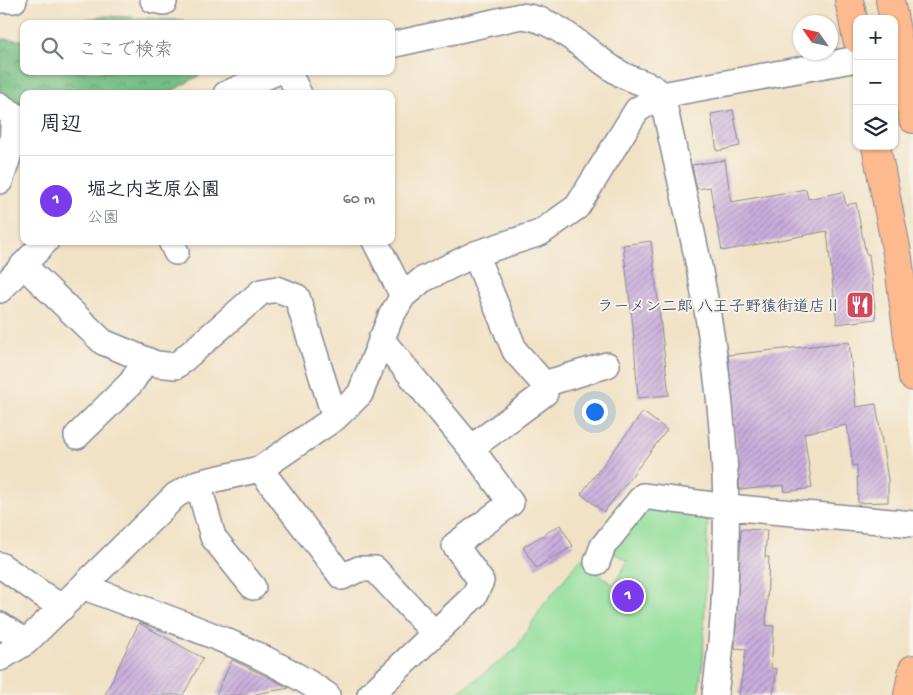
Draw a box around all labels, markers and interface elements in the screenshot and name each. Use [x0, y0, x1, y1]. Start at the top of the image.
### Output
north arrow [793, 15, 838, 60]
map controls [853, 15, 898, 150]
button: + [853, 15, 898, 60]
search box [20, 20, 395, 75]
icon: search [38, 34, 66, 62]
text: ここで検索 [78, 40, 173, 63]
button: − [853, 60, 898, 105]
button: layers [853, 105, 898, 150]
text: 周辺 [40, 114, 82, 139]
text: 堀之内芝原公園 [87, 180, 220, 203]
text: 1 [53, 191, 59, 210]
text: 60 m [343, 191, 375, 210]
text: 公園 [87, 210, 119, 229]
restaurant icon: ラーメン二郎 八王子野猿街道店Ⅱ [845, 290, 875, 320]
place label: ラーメン二郎 八王子野猿街道店Ⅱ [597, 298, 841, 318]
your location [582, 399, 608, 425]
pin: 1 [612, 577, 644, 615]

